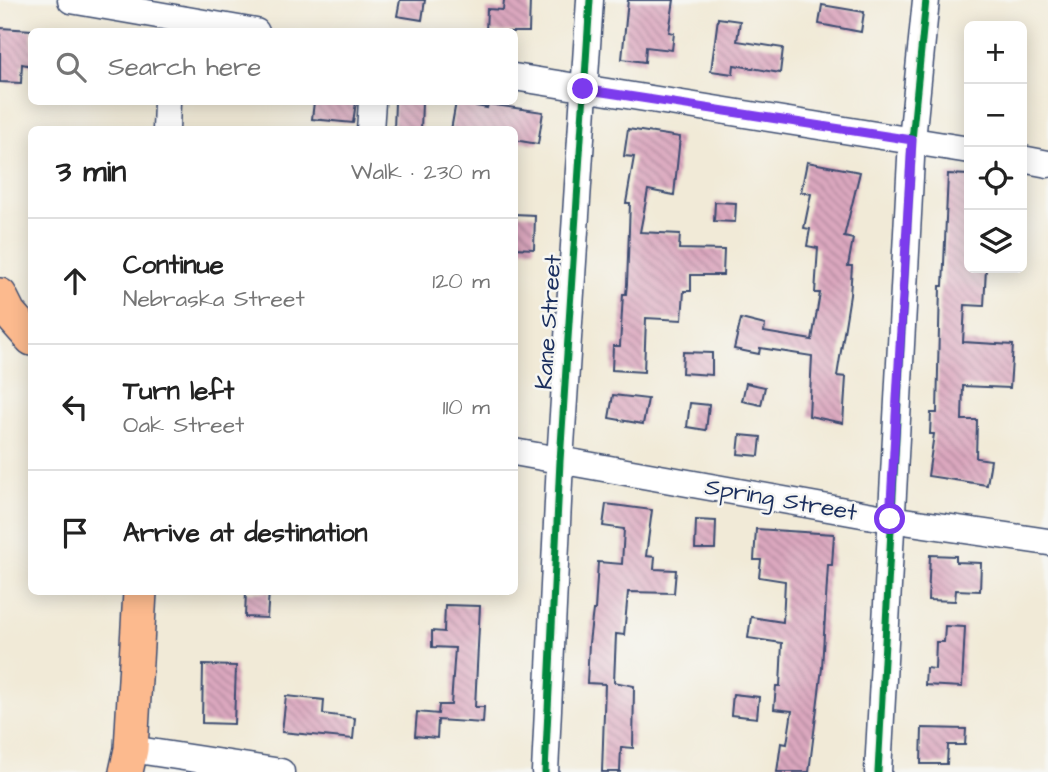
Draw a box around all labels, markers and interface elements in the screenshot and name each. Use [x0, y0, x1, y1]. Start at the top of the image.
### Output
map controls [964, 21, 1027, 273]
button: + [964, 21, 1027, 84]
search box [28, 28, 518, 105]
icon: search [52, 48, 90, 86]
text: Search here [108, 49, 261, 85]
route end [567, 73, 598, 104]
button: − [964, 84, 1027, 147]
button: locate [964, 147, 1027, 210]
text: 3 min [56, 151, 126, 193]
text: Walk · 230 m [351, 156, 490, 188]
button: layers [964, 210, 1027, 273]
text: Continue [123, 247, 224, 283]
street label: Kane Street [527, 253, 571, 391]
icon: ahead [56, 262, 94, 300]
text: 120 m [432, 265, 490, 297]
text: Nebraska Street [123, 283, 305, 315]
text: Turn left [123, 373, 234, 409]
icon: left [56, 388, 94, 426]
text: 110 m [442, 391, 490, 423]
text: Oak Street [123, 409, 244, 441]
street label: Spring Street [702, 470, 860, 531]
route start [874, 503, 905, 534]
icon: arrive [56, 514, 94, 552]
text: Arrive at destination [123, 515, 368, 551]

